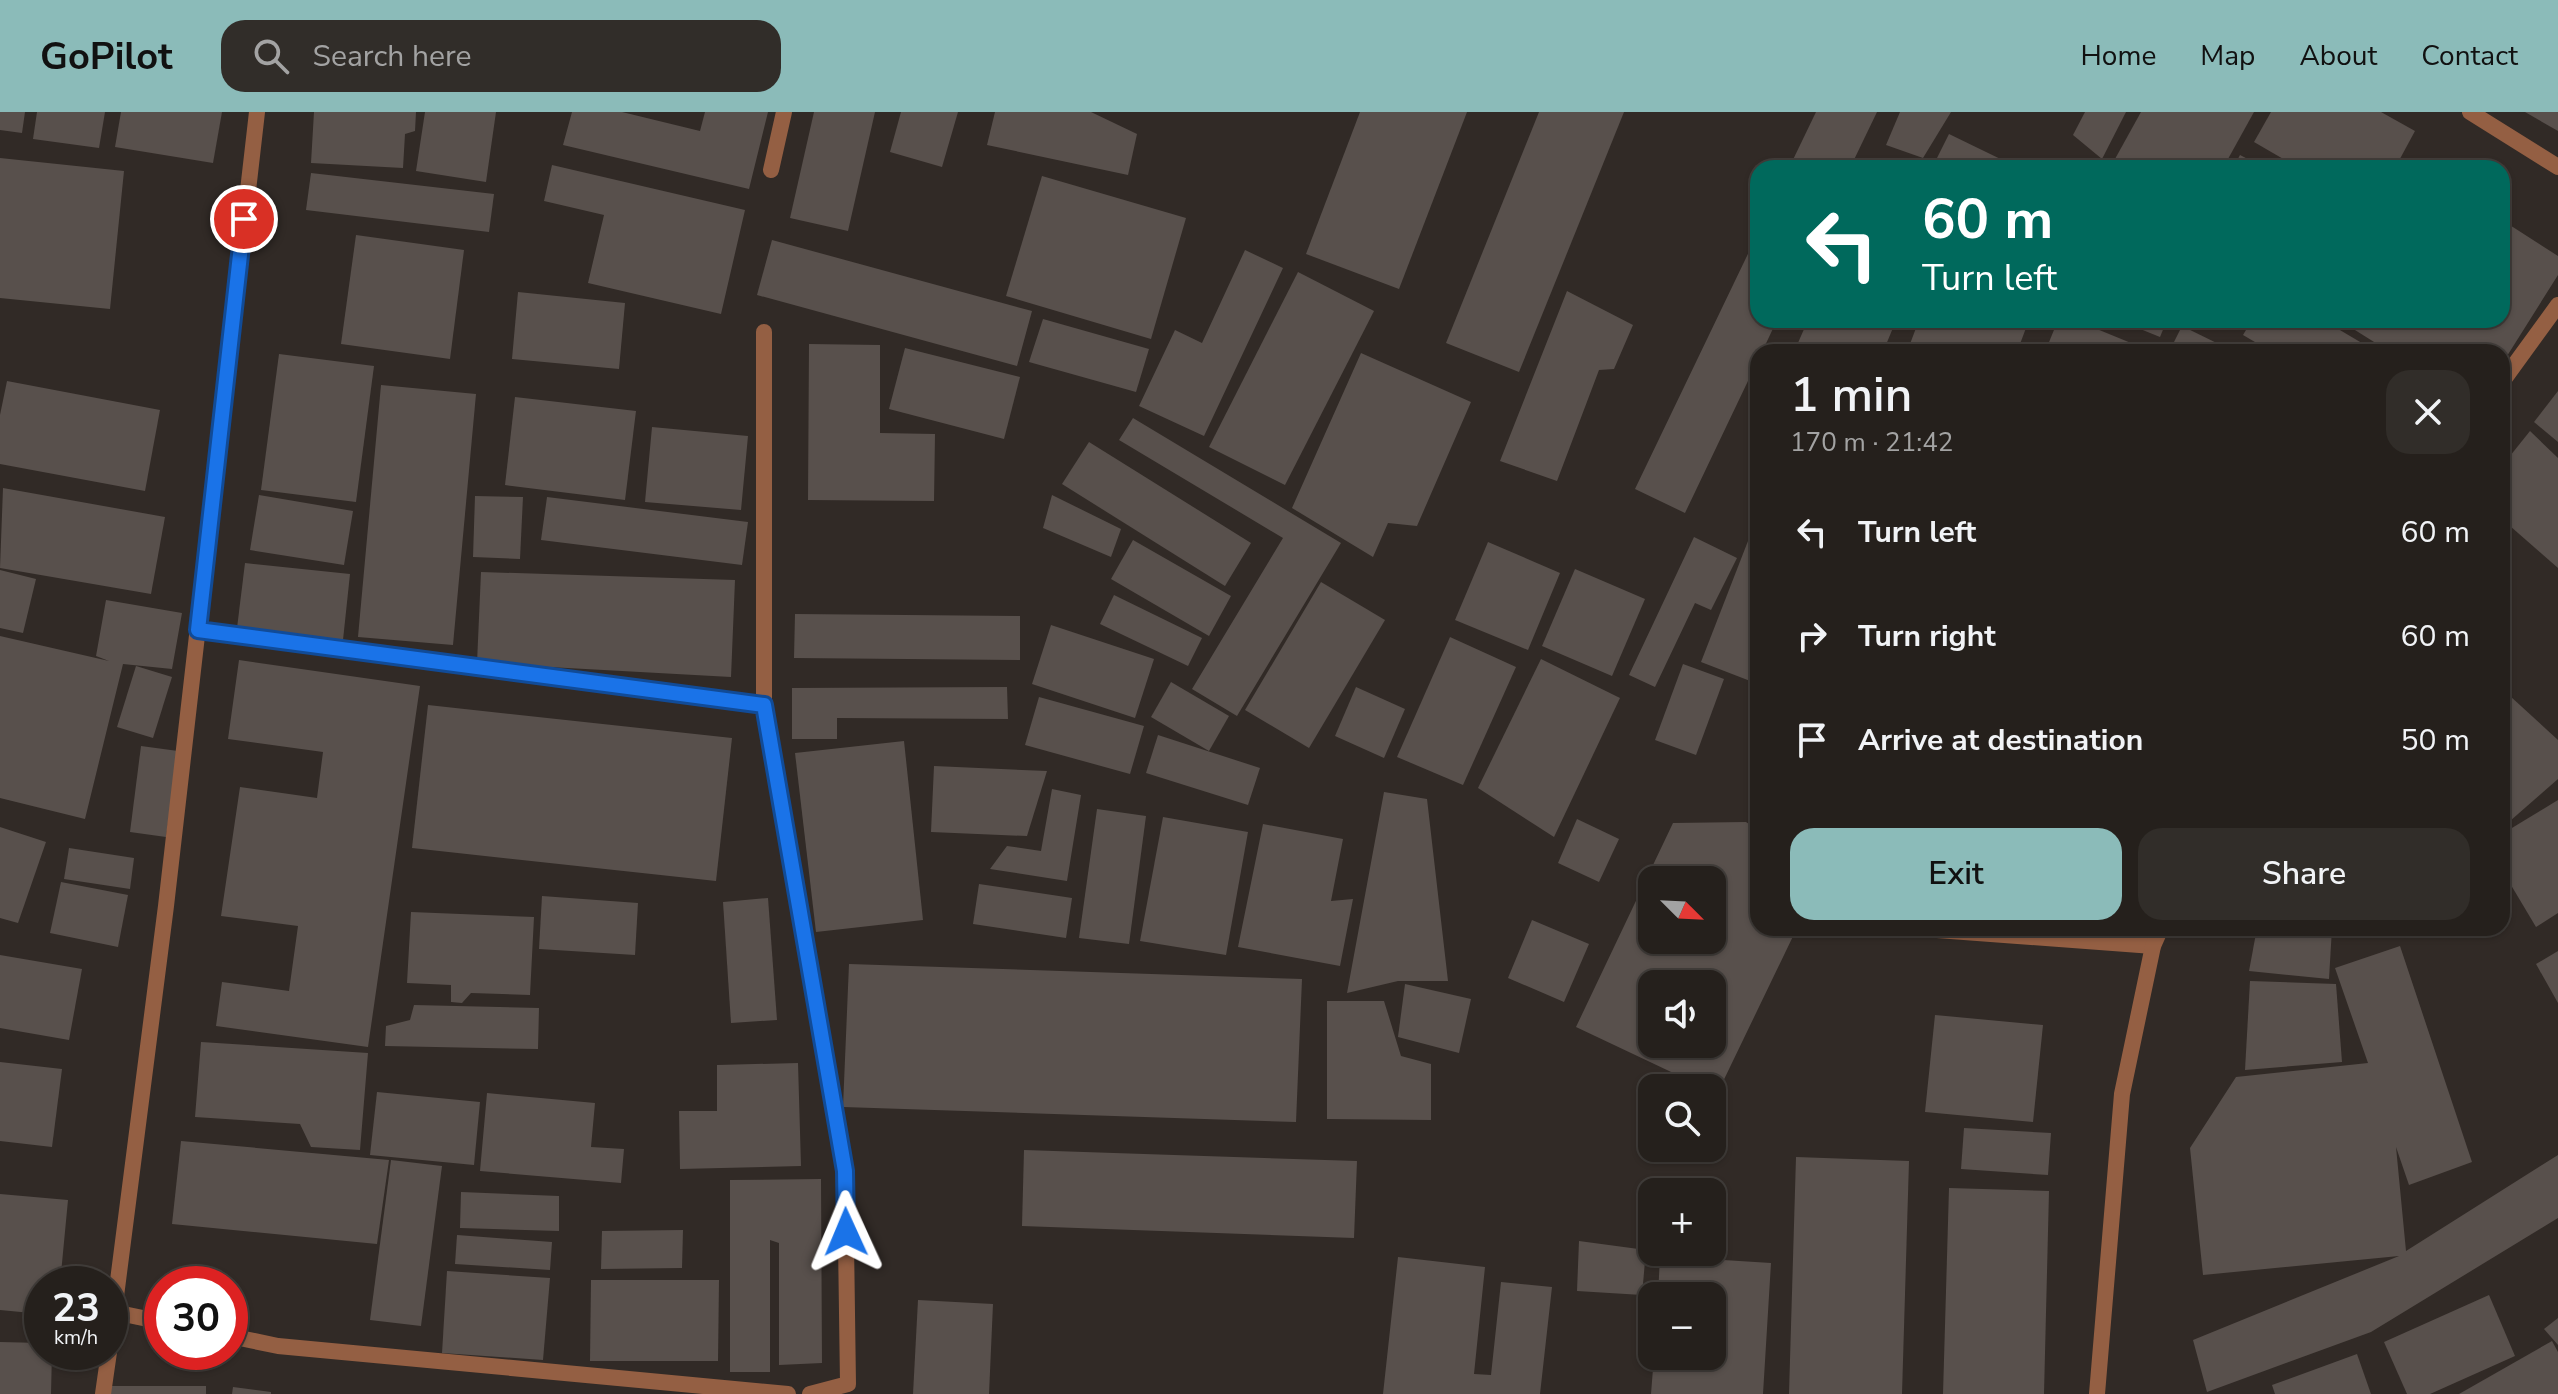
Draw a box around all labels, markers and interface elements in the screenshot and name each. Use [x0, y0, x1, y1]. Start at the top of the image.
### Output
search box [221, 20, 781, 92]
text: GoPilot [40, 31, 173, 82]
icon: search [249, 34, 293, 78]
text: Search here [313, 36, 472, 77]
text: Home [2081, 37, 2156, 75]
text: Map [2200, 37, 2255, 75]
text: About [2299, 37, 2377, 75]
text: Contact [2421, 37, 2518, 75]
text: 60 m [1922, 181, 2053, 258]
pin [210, 185, 278, 253]
icon: left [1790, 192, 1894, 296]
icon: arrive [222, 197, 266, 241]
text: Turn left [1922, 254, 2057, 303]
text: 1 min [1790, 362, 1912, 428]
button: close [2386, 370, 2470, 454]
text: 170 m · 21:42 [1790, 425, 1953, 460]
icon: left [1790, 510, 1834, 554]
text: Turn left [1858, 512, 1976, 553]
text: 60 m [2401, 512, 2470, 553]
icon: right [1790, 614, 1834, 658]
text: Turn right [1858, 616, 1996, 657]
text: 60 m [2401, 616, 2470, 657]
icon: arrive [1790, 718, 1834, 762]
text: Arrive at destination [1858, 720, 2143, 761]
text: 50 m [2401, 720, 2470, 761]
button: Exit [1790, 828, 2122, 920]
button: Share [2138, 828, 2470, 920]
north arrow [1638, 866, 1726, 954]
map controls [1638, 866, 1726, 1370]
button: sound [1638, 970, 1726, 1058]
button: search [1638, 1074, 1726, 1162]
button: + [1638, 1178, 1726, 1266]
position arrow [804, 1190, 888, 1274]
speed limit sign: 30 [144, 1266, 248, 1370]
text: 23 [52, 1281, 100, 1335]
button: − [1638, 1282, 1726, 1370]
text: km/h [54, 1324, 98, 1351]

